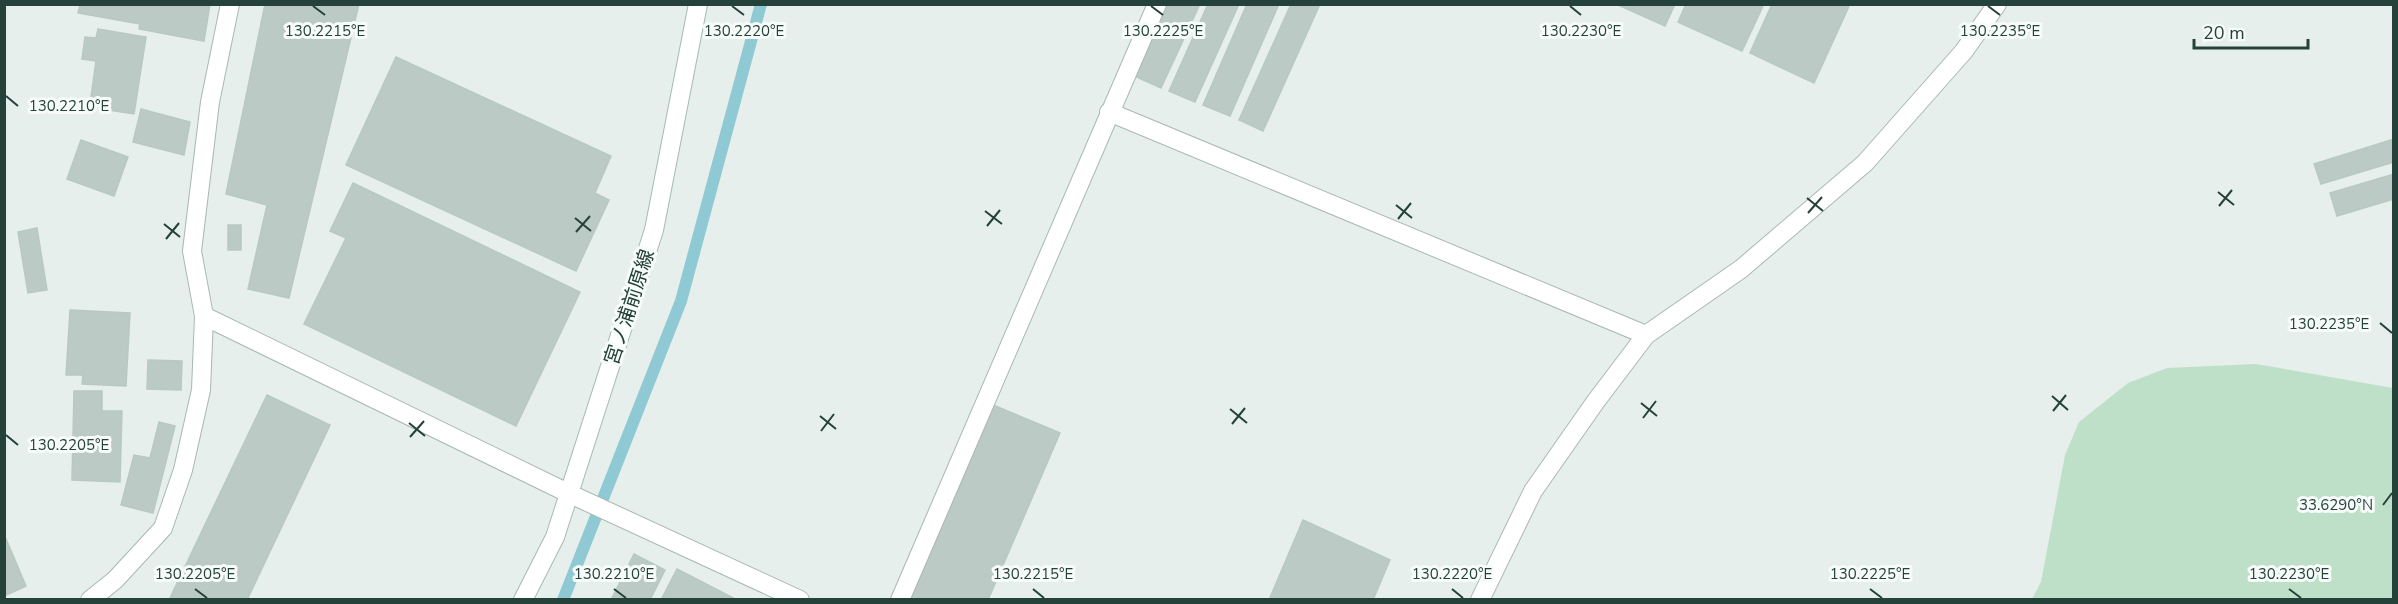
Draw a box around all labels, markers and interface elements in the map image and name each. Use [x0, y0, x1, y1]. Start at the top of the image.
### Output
scale bar [2194, 12, 2308, 50]
text: 130.2215°E [285, 21, 365, 41]
text: 130.2220°E [704, 21, 784, 41]
text: 130.2225°E [1123, 21, 1203, 41]
text: 130.2230°E [1541, 21, 1621, 41]
text: 130.2235°E [1960, 21, 2040, 41]
text: 20 m [2203, 21, 2245, 45]
text: 130.2210°E [29, 96, 109, 116]
street label: 宮ノ浦前原線 [598, 246, 661, 368]
text: 130.2235°E [2289, 314, 2369, 334]
text: 130.2205°E [29, 435, 109, 455]
text: 33.6290°N [2299, 495, 2373, 515]
text: 130.2205°E [155, 564, 235, 584]
text: 130.2210°E [574, 564, 654, 584]
text: 130.2215°E [993, 564, 1073, 584]
text: 130.2220°E [1412, 564, 1492, 584]
text: 130.2225°E [1830, 564, 1910, 584]
text: 130.2230°E [2249, 564, 2329, 584]

